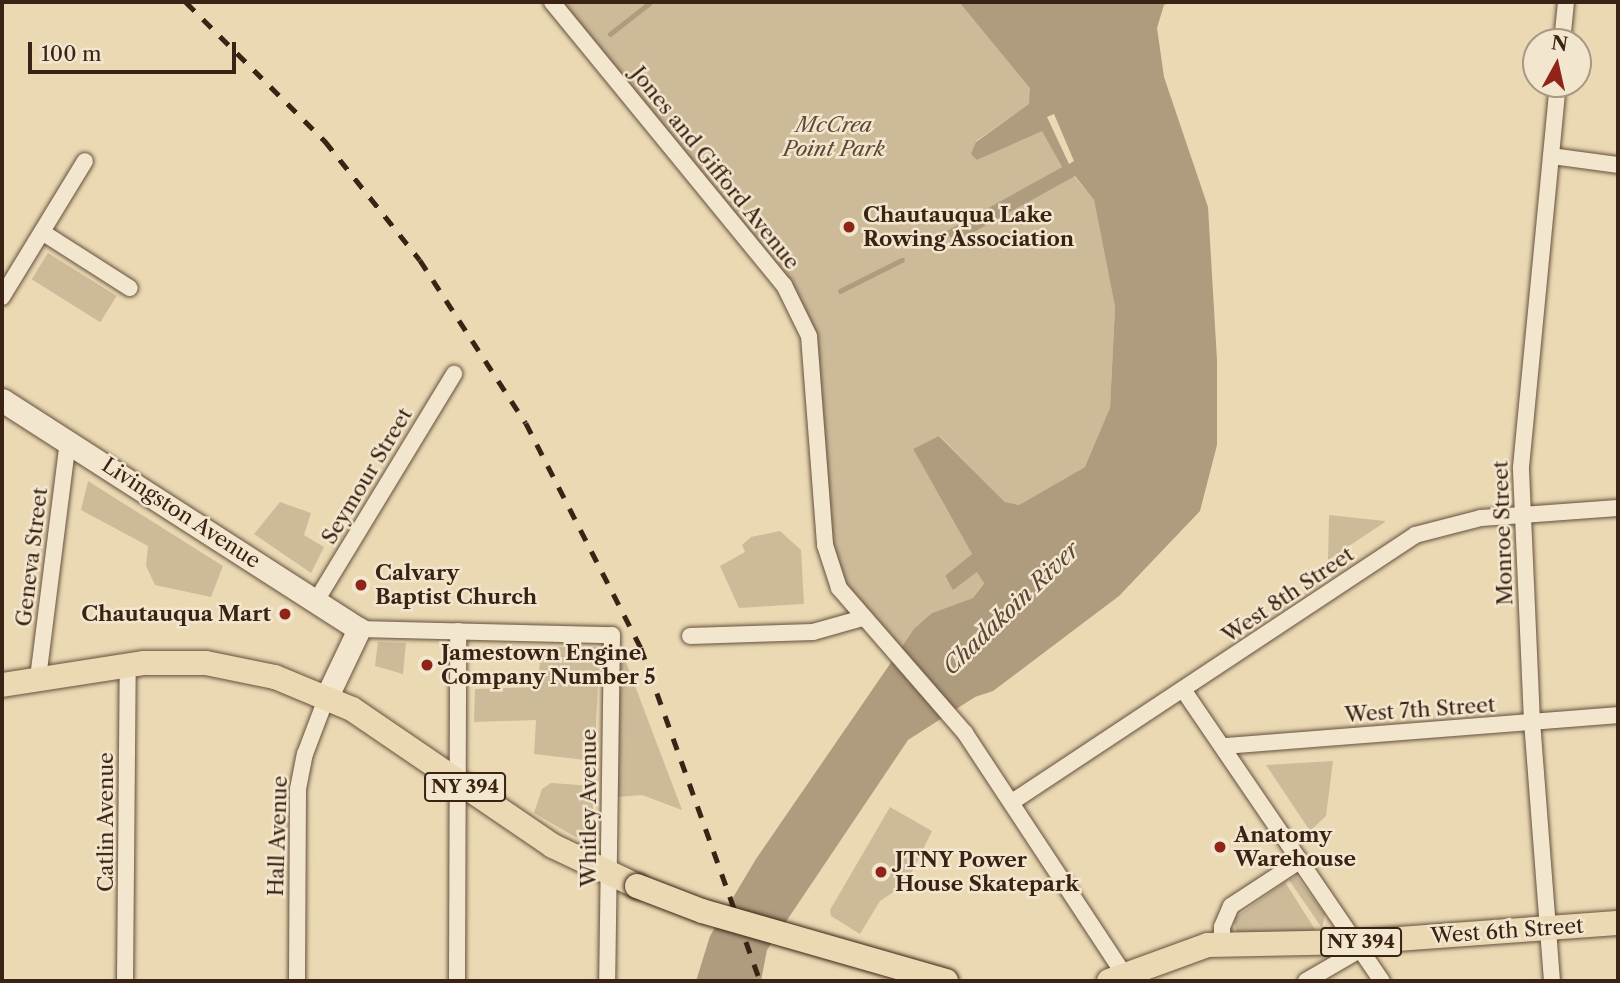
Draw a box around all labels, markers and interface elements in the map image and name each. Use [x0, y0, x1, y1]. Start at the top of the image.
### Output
scale bar [32, 28, 240, 72]
north arrow [1522, 28, 1592, 98]
text: N [1550, 31, 1569, 56]
text: 100 m [41, 41, 102, 66]
street label: Jones and Gifford Avenue [625, 61, 805, 275]
park label: McCrea Point Park [783, 112, 885, 162]
place label: Chautauqua Lake Rowing Association [863, 202, 1075, 252]
marker: Chautauqua Lake Rowing Association [841, 219, 857, 235]
street label: Seymour Street [316, 403, 418, 549]
street label: Livingston Avenue [97, 452, 265, 574]
street label: Monroe Street [1488, 460, 1518, 606]
street label: Geneva Street [11, 486, 53, 628]
water label: Chadakoin River [937, 536, 1085, 680]
street label: West 8th Street [1217, 542, 1359, 648]
place label: Calvary Baptist Church [375, 560, 537, 610]
marker: Calvary Baptist Church [353, 577, 369, 593]
place label: Chautauqua Mart [81, 601, 271, 627]
marker: Chautauqua Mart [277, 606, 293, 622]
place label: Jamestown Engine Company Number 5 [441, 640, 656, 690]
marker: Jamestown Engine Company Number 5 [419, 657, 435, 673]
street label: West 7th Street [1344, 692, 1496, 728]
street label: Whitley Avenue [576, 728, 602, 888]
street label: Catlin Avenue [93, 752, 119, 892]
road number: NY 394 [423, 772, 507, 802]
street label: Hall Avenue [263, 775, 293, 897]
place label: Anatomy Warehouse [1234, 822, 1356, 872]
marker: Anatomy Warehouse [1212, 839, 1228, 855]
place label: JTNY Power House Skatepark [895, 847, 1079, 897]
marker: JTNY Power House Skatepark [873, 864, 889, 880]
street label: West 6th Street [1430, 913, 1584, 949]
road number: NY 394 [1319, 926, 1403, 958]

